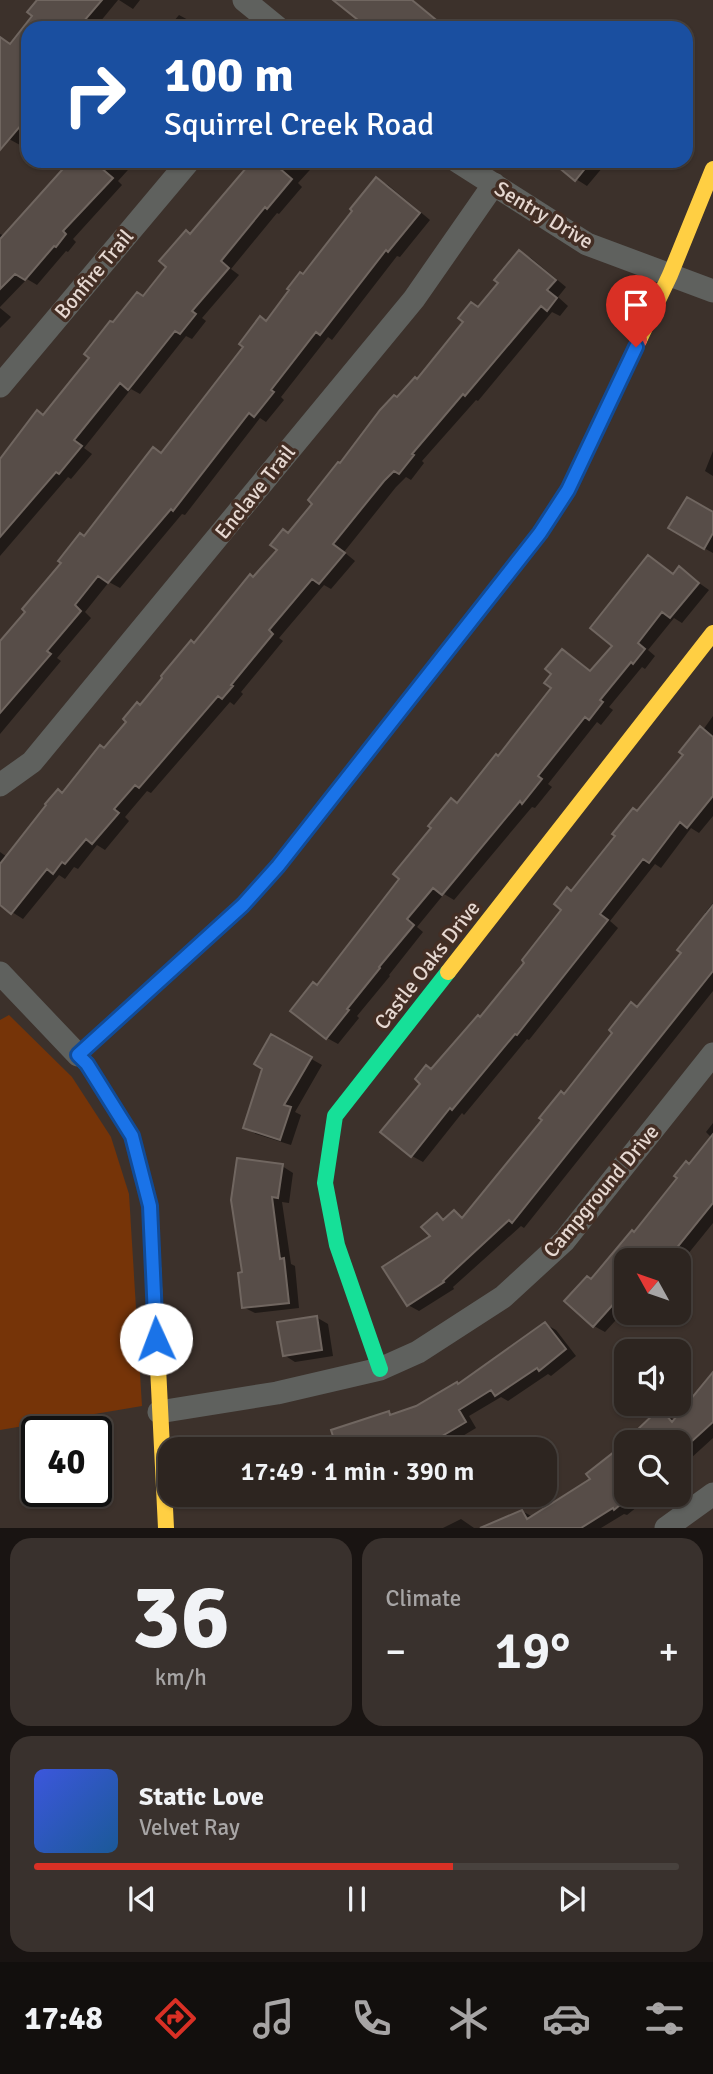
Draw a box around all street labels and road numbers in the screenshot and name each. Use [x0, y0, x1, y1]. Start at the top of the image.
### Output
street label: Sentry Drive [490, 175, 598, 255]
street label: Bonfire Trail [49, 224, 139, 324]
street label: Enclave Trail [209, 440, 301, 544]
street label: Castle Oaks Drive [369, 895, 485, 1035]
street label: Campground Drive [538, 1119, 664, 1263]

